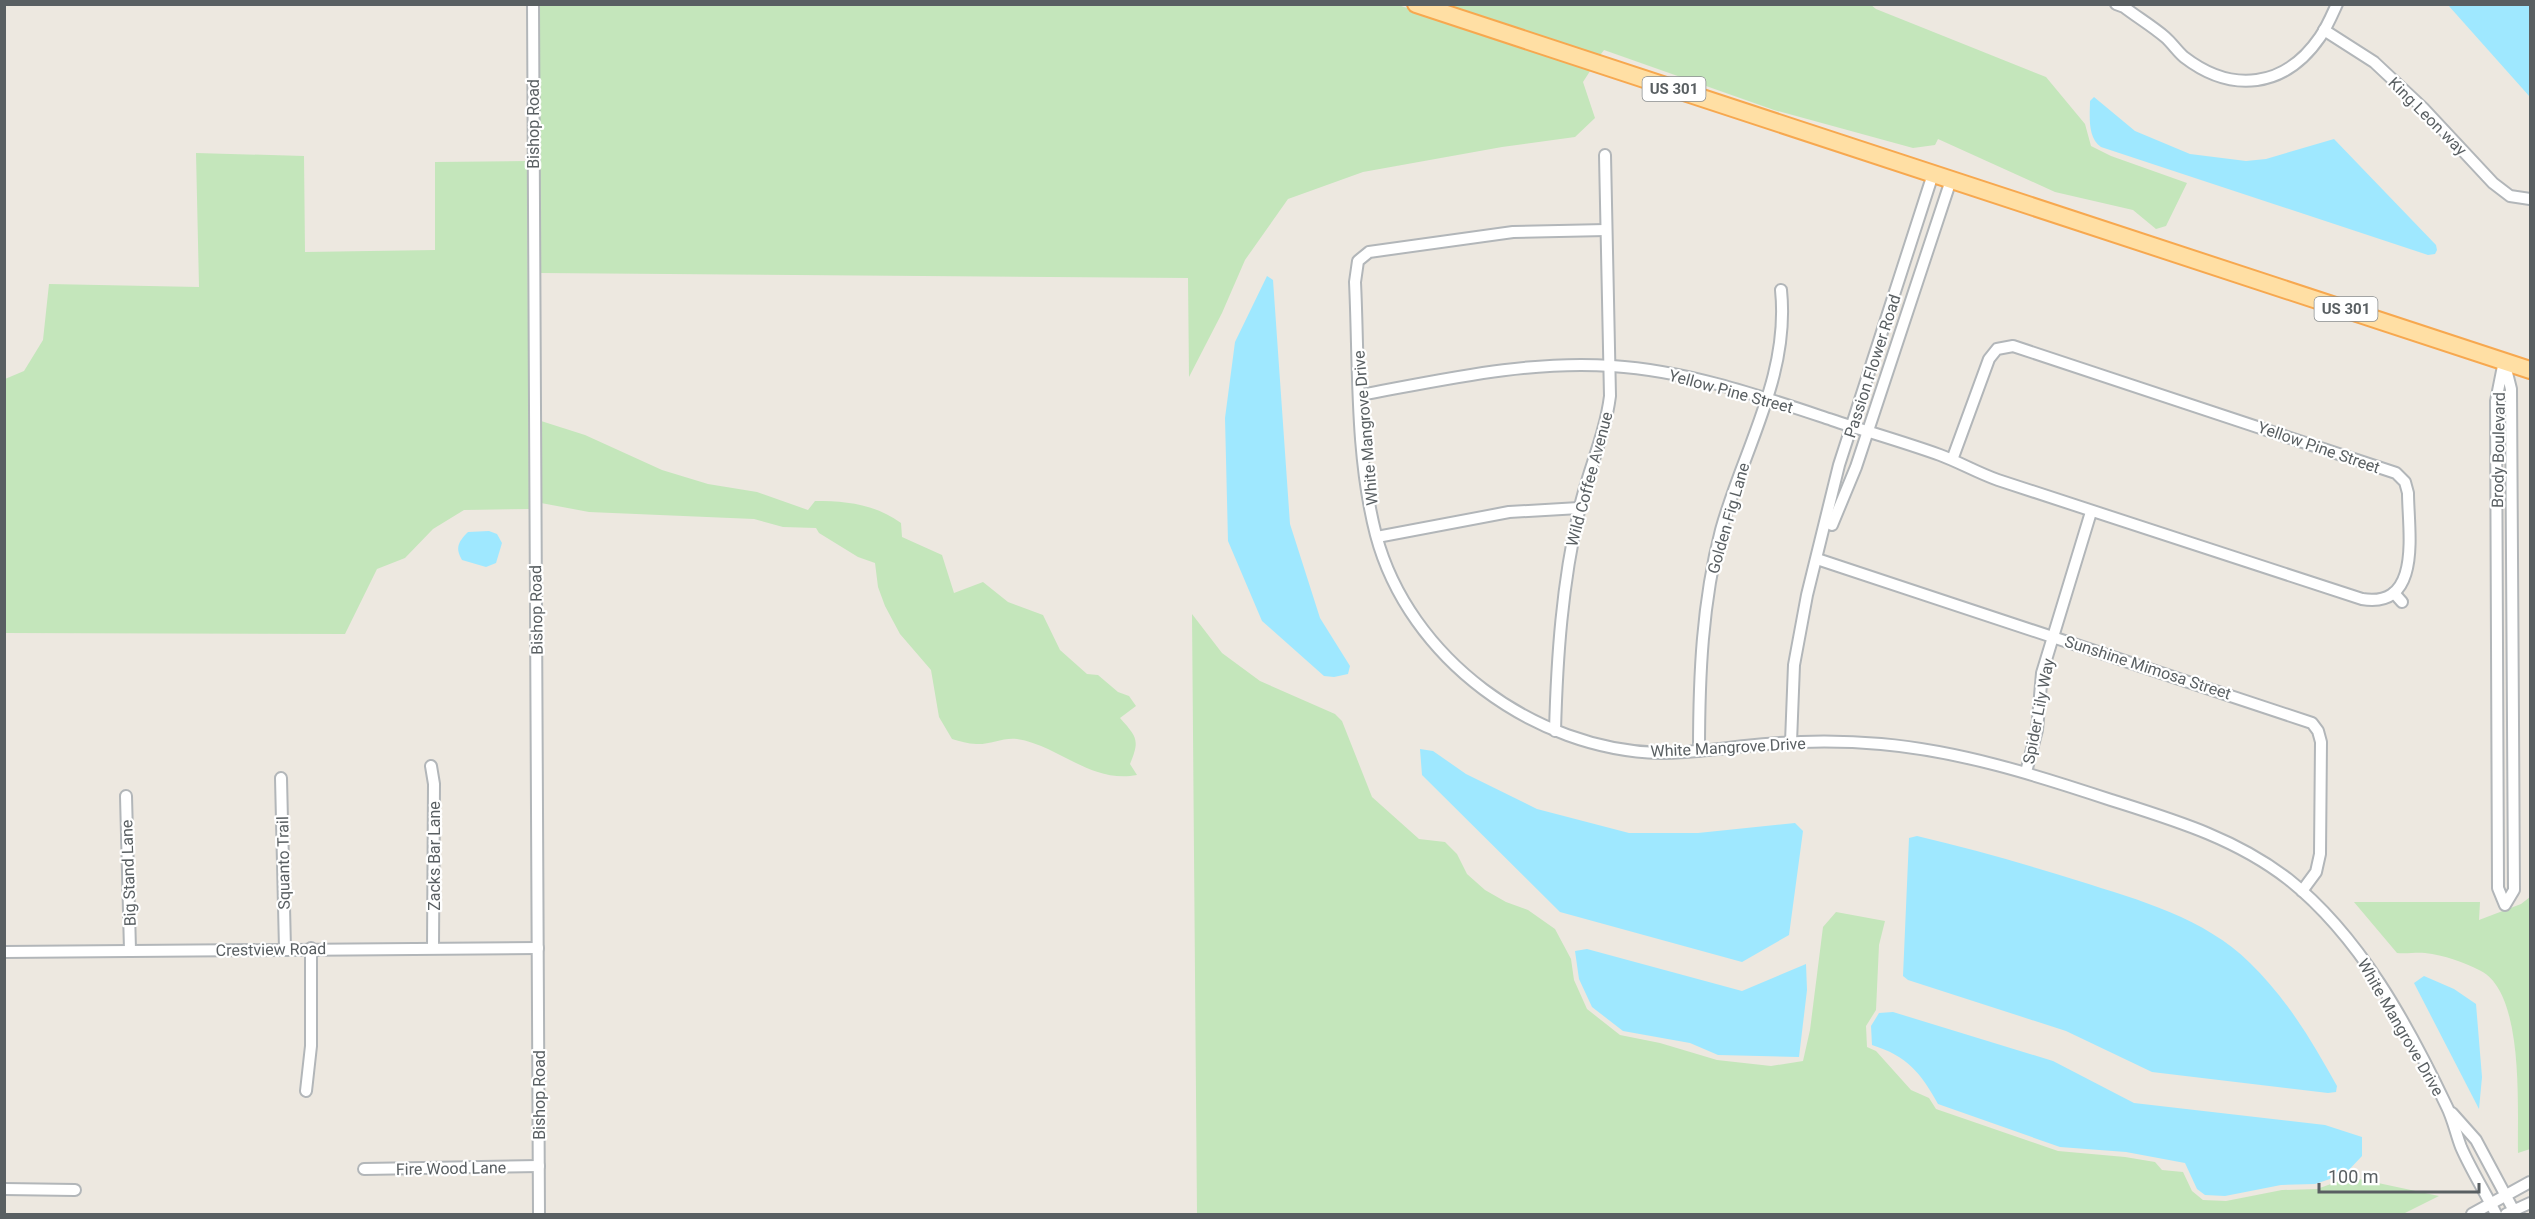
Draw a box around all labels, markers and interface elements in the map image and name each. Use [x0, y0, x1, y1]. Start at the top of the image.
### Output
street label: King Leon way [2385, 73, 2471, 160]
road number: US 301 [1642, 77, 1706, 101]
street label: Bishop Road [524, 79, 543, 169]
street label: Passion Flower Road [1840, 292, 1905, 440]
road number: US 301 [2314, 297, 2378, 321]
street label: White Mangrove Drive [1349, 350, 1382, 506]
street label: Yellow Pine Street [1667, 366, 1795, 417]
street label: Brody Boulevard [2488, 392, 2509, 508]
street label: Wild Coffee Avenue [1562, 410, 1617, 549]
street label: Yellow Pine Street [2255, 418, 2382, 477]
street label: Golden Fig Lane [1704, 460, 1753, 576]
street label: Bishop Road [526, 565, 547, 655]
street label: Sunshine Mimosa Street [2062, 632, 2233, 703]
street label: Spider Lily Way [2019, 656, 2058, 766]
street label: White Mangrove Drive [1650, 734, 1806, 761]
street label: Zacks Bar Lane [425, 801, 444, 911]
street label: Squanto Trail [273, 816, 294, 910]
street label: Big Stand Lane [117, 819, 140, 927]
street label: Crestview Road [216, 939, 326, 960]
street label: White Mangrove Drive [2353, 955, 2448, 1099]
street label: Bishop Road [530, 1050, 549, 1140]
scale bar [2319, 1156, 2480, 1194]
street label: Fire Wood Lane [396, 1158, 506, 1179]
text: 100 m [2328, 1166, 2379, 1187]

